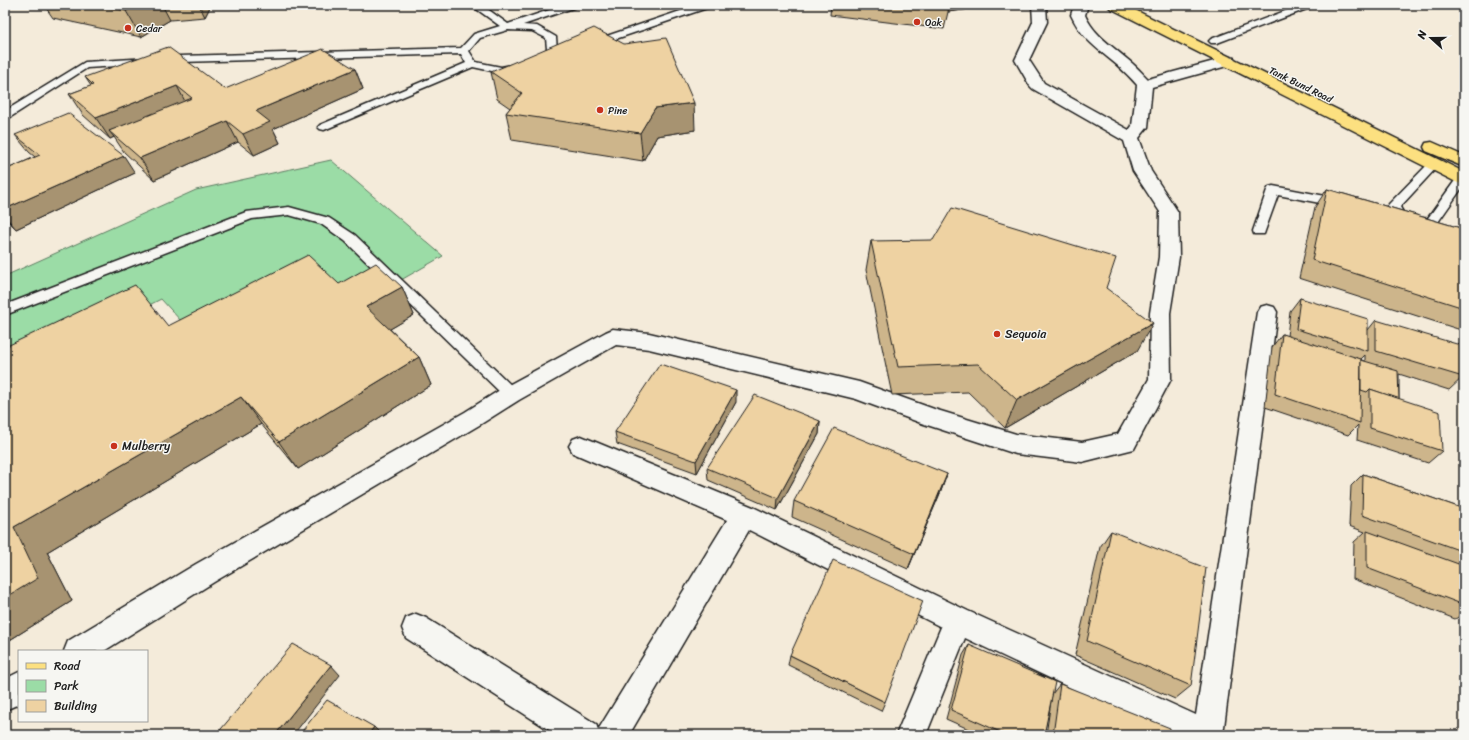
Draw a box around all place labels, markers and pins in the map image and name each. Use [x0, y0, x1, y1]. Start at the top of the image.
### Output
place label: Oak [925, 14, 943, 32]
marker: Oak [912, 17, 922, 27]
place label: Cedar [136, 20, 163, 38]
marker: Cedar [123, 23, 133, 33]
place label: Pine [608, 102, 627, 120]
marker: Pine [595, 105, 605, 115]
place label: Sequoia [1005, 323, 1047, 345]
marker: Sequoia [992, 329, 1002, 339]
place label: Mulberry [122, 435, 171, 457]
marker: Mulberry [109, 441, 119, 451]

